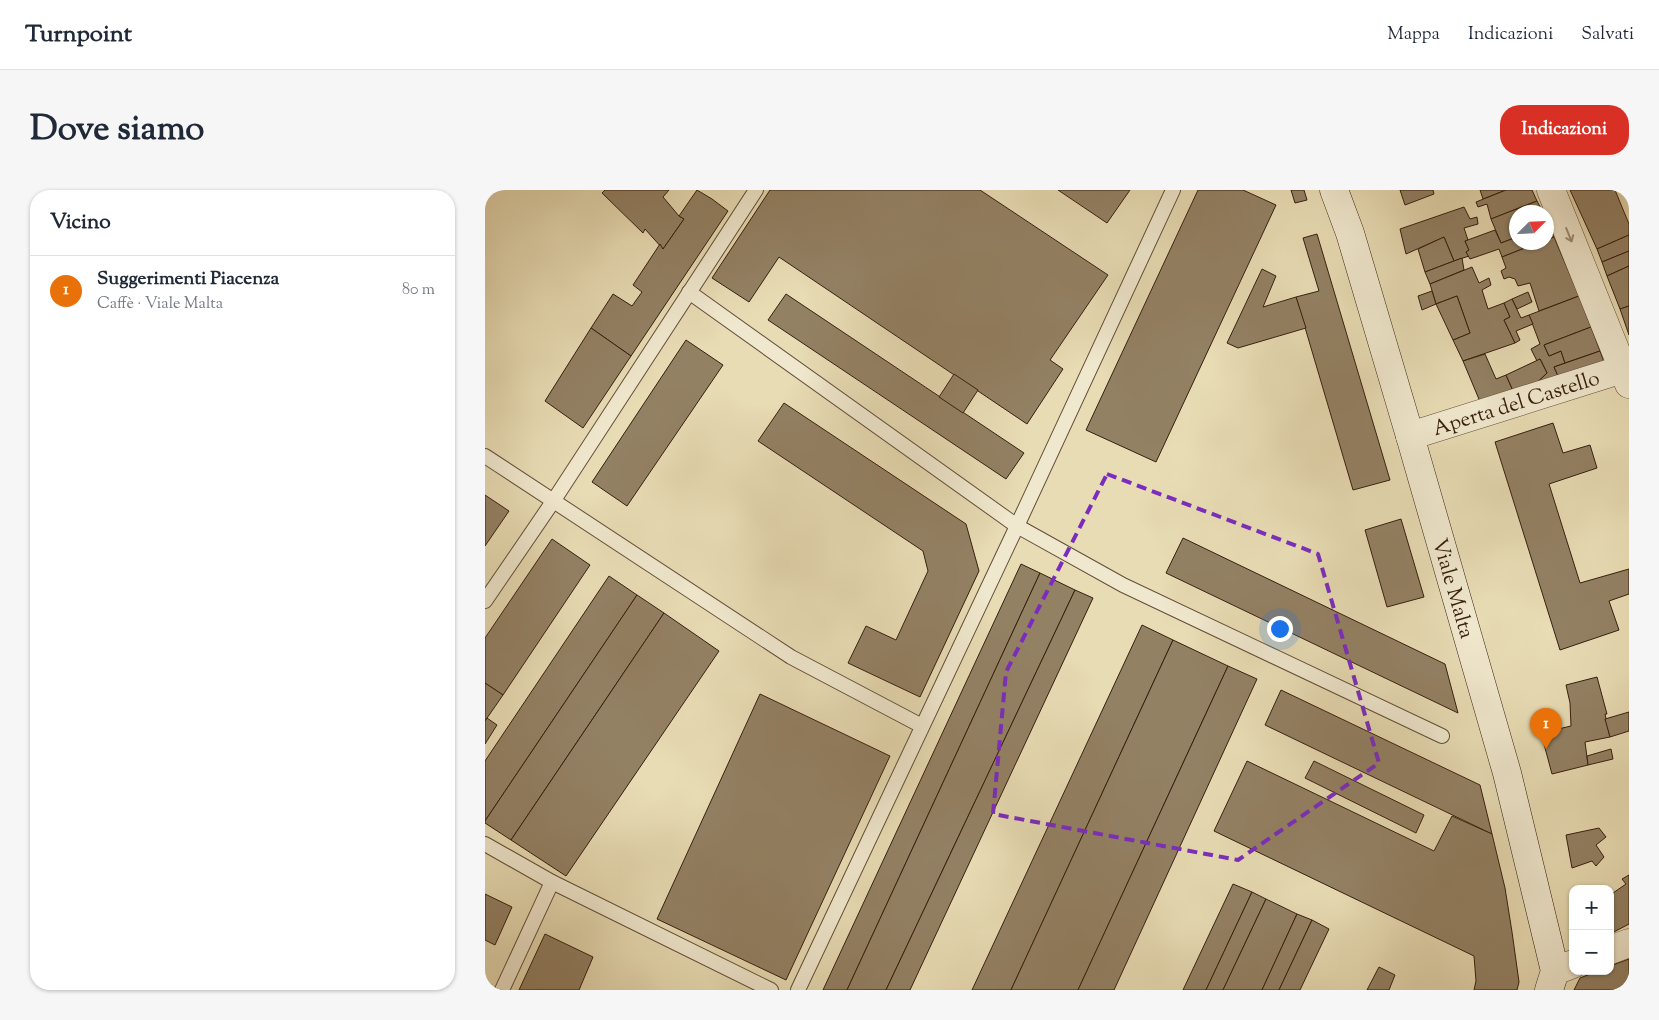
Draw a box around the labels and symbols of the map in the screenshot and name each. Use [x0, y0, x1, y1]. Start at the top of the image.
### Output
north arrow [1509, 205, 1554, 250]
one-way arrow [1565, 227, 1574, 242]
street label: Aperta del Castello [1429, 364, 1604, 445]
street label: Viale Malta [1423, 535, 1481, 643]
your location [1267, 616, 1293, 642]
pin: 1 [1530, 708, 1562, 749]

